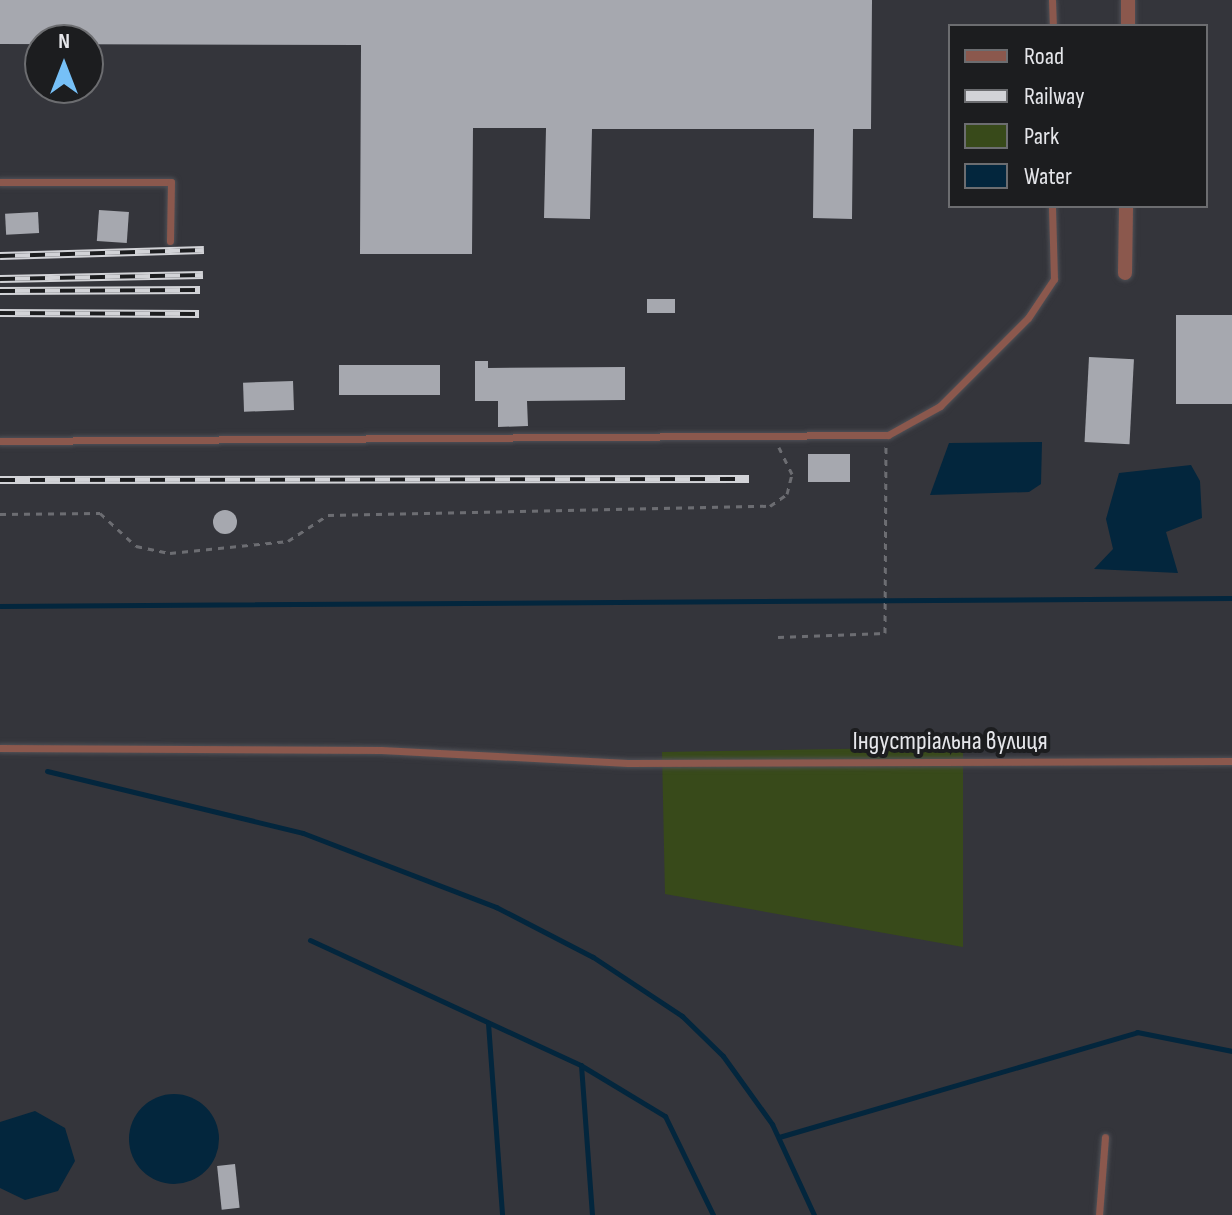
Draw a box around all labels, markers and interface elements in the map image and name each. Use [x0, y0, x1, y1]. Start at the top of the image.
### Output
north arrow [24, 24, 104, 104]
legend [948, 24, 1208, 208]
text: N [58, 28, 70, 55]
text: Road [1024, 42, 1064, 71]
text: Railway [1024, 82, 1084, 111]
text: Park [1024, 122, 1059, 151]
text: Water [1024, 162, 1072, 191]
street label: Індустріальна вулиця [852, 726, 1048, 758]

